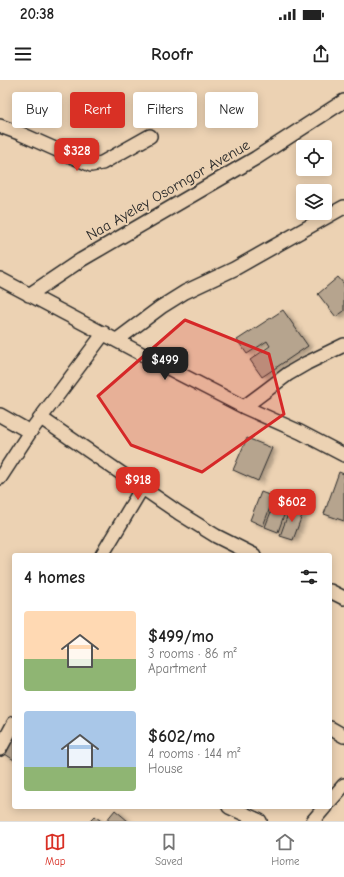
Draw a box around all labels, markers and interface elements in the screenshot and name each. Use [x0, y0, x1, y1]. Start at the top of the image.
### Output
text: 20:38 [20, 5, 54, 23]
icon: menu [12, 43, 34, 65]
icon: share [310, 43, 332, 65]
text: Roofr [151, 44, 193, 65]
chip: Buy [12, 92, 62, 128]
chip: Rent [70, 92, 125, 128]
chip: Filters [133, 92, 197, 128]
chip: New [205, 92, 258, 128]
street label: Naa Ayeley Osorngor Avenue [83, 135, 254, 244]
pin: $328 [53, 138, 101, 172]
map controls [296, 140, 332, 220]
button: locate [296, 140, 332, 176]
text: $328 [63, 143, 91, 158]
button: layers [296, 184, 332, 220]
pin: $499 [141, 347, 189, 381]
text: $499 [151, 352, 179, 367]
pin: $918 [114, 467, 162, 501]
text: $918 [125, 472, 151, 487]
pin: $602 [268, 489, 316, 523]
text: $602 [278, 494, 306, 509]
icon: filters [298, 566, 320, 588]
text: 4 homes [24, 568, 85, 587]
icon: home [56, 627, 104, 675]
text: $499/mo [148, 627, 214, 646]
text: 3 rooms · 86 m² [148, 646, 237, 661]
text: Apartment [148, 661, 206, 676]
icon: home [56, 727, 104, 775]
text: $602/mo [148, 727, 215, 746]
text: 4 rooms · 144 m² [148, 746, 241, 761]
text: House [148, 761, 183, 776]
tab: Map [44, 831, 66, 868]
tab: Saved [155, 831, 183, 868]
tab: Home [271, 831, 300, 868]

